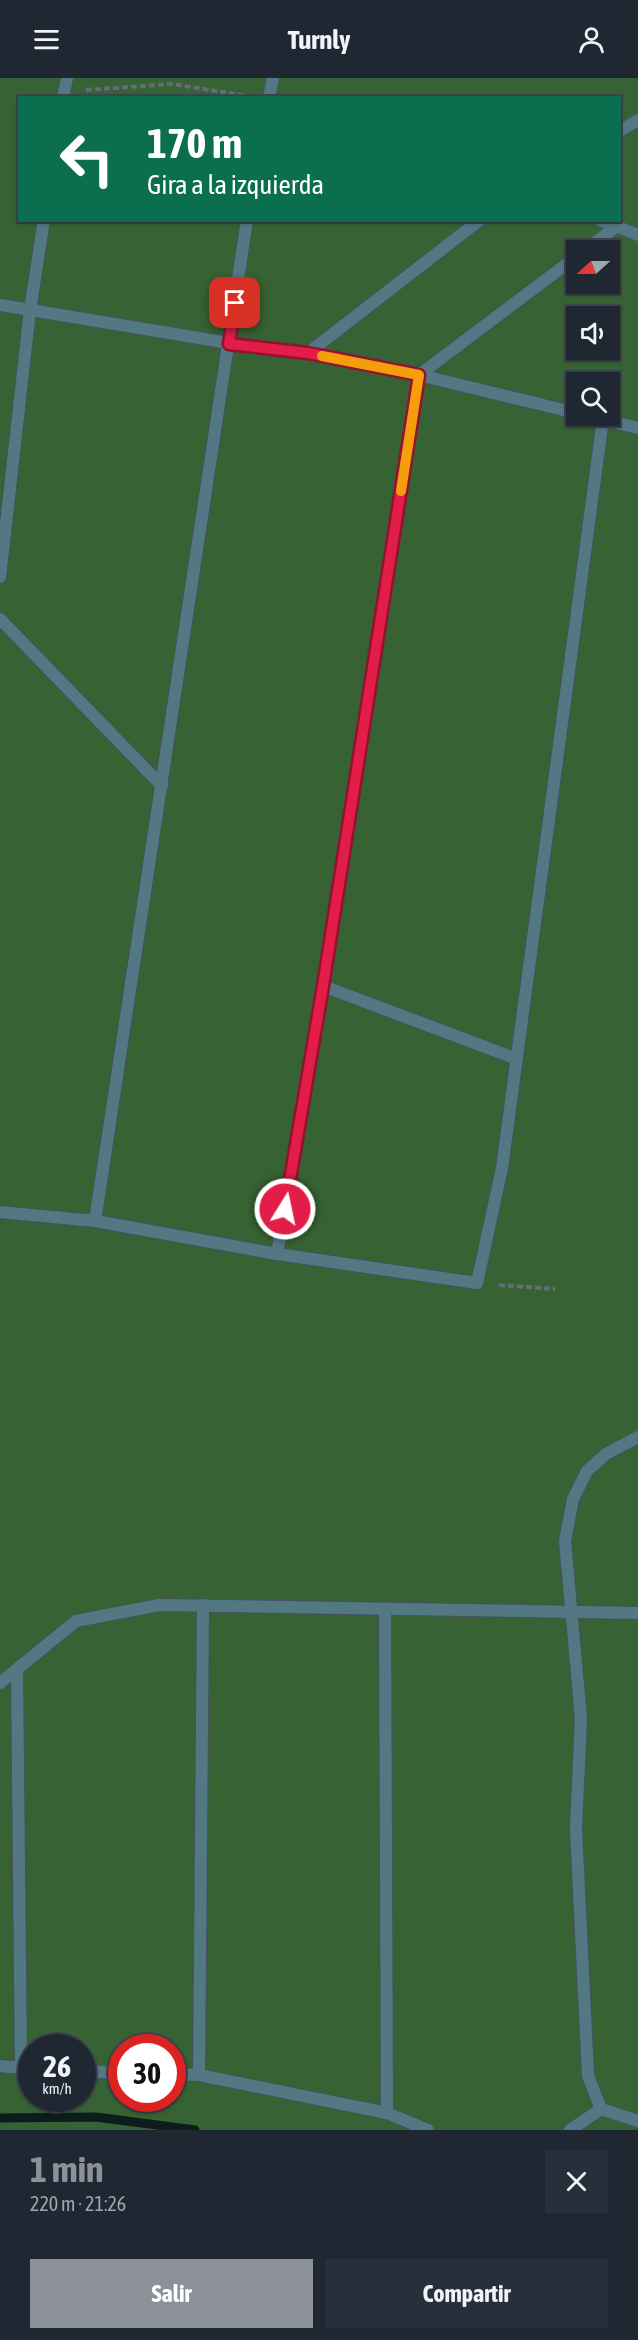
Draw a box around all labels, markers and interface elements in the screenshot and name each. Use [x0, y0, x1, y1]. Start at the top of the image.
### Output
icon: menu [30, 23, 63, 56]
icon: person [575, 23, 608, 56]
text: Turnly [288, 24, 350, 55]
text: 170 m [147, 119, 242, 167]
icon: left [48, 120, 126, 198]
text: Gira a la izquierda [147, 169, 324, 200]
north arrow [566, 240, 620, 294]
map controls [566, 240, 620, 426]
pin [209, 277, 260, 328]
icon: arrive [218, 286, 251, 319]
button: sound [566, 306, 620, 360]
button: search [566, 372, 620, 426]
position arrow [253, 1177, 317, 1241]
speed limit sign: 30 [108, 2034, 186, 2112]
text: 26 [43, 2049, 71, 2083]
text: km/h [42, 2080, 72, 2097]
text: 1 min [30, 2148, 104, 2190]
button: close [545, 2150, 608, 2213]
text: 220 m · 21:26 [30, 2192, 126, 2215]
button: Salir [30, 2259, 313, 2328]
button: Compartir [325, 2259, 608, 2328]

